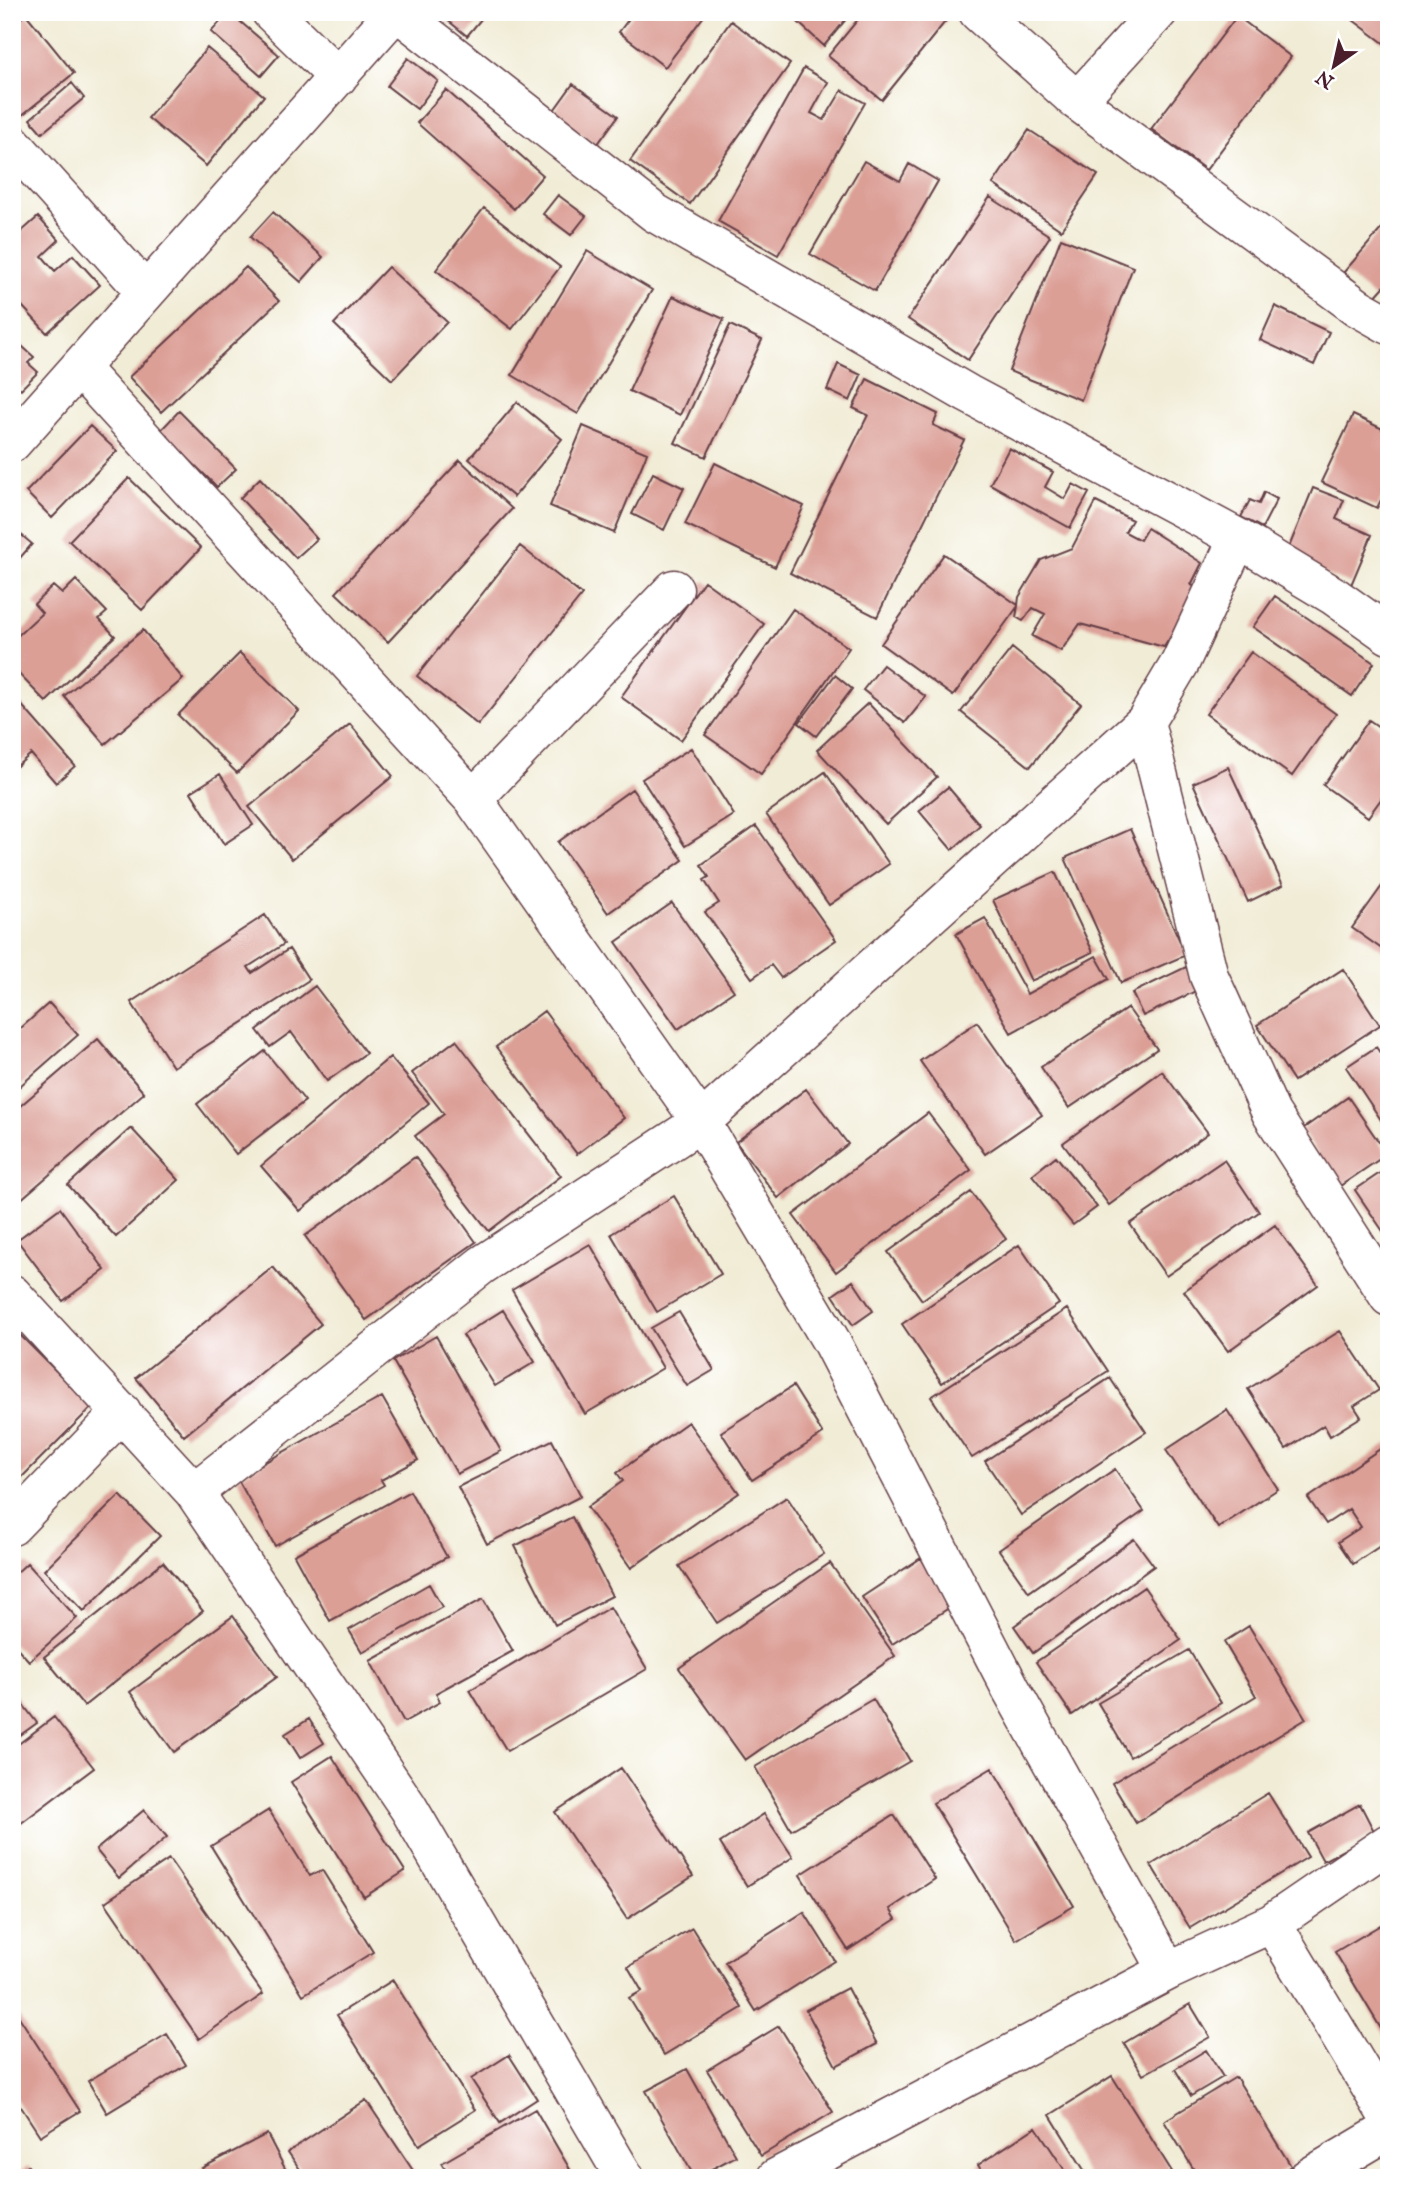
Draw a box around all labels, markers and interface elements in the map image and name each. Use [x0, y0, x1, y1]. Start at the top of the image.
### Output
north arrow [1300, 32, 1370, 102]
text: N [1312, 64, 1340, 94]

